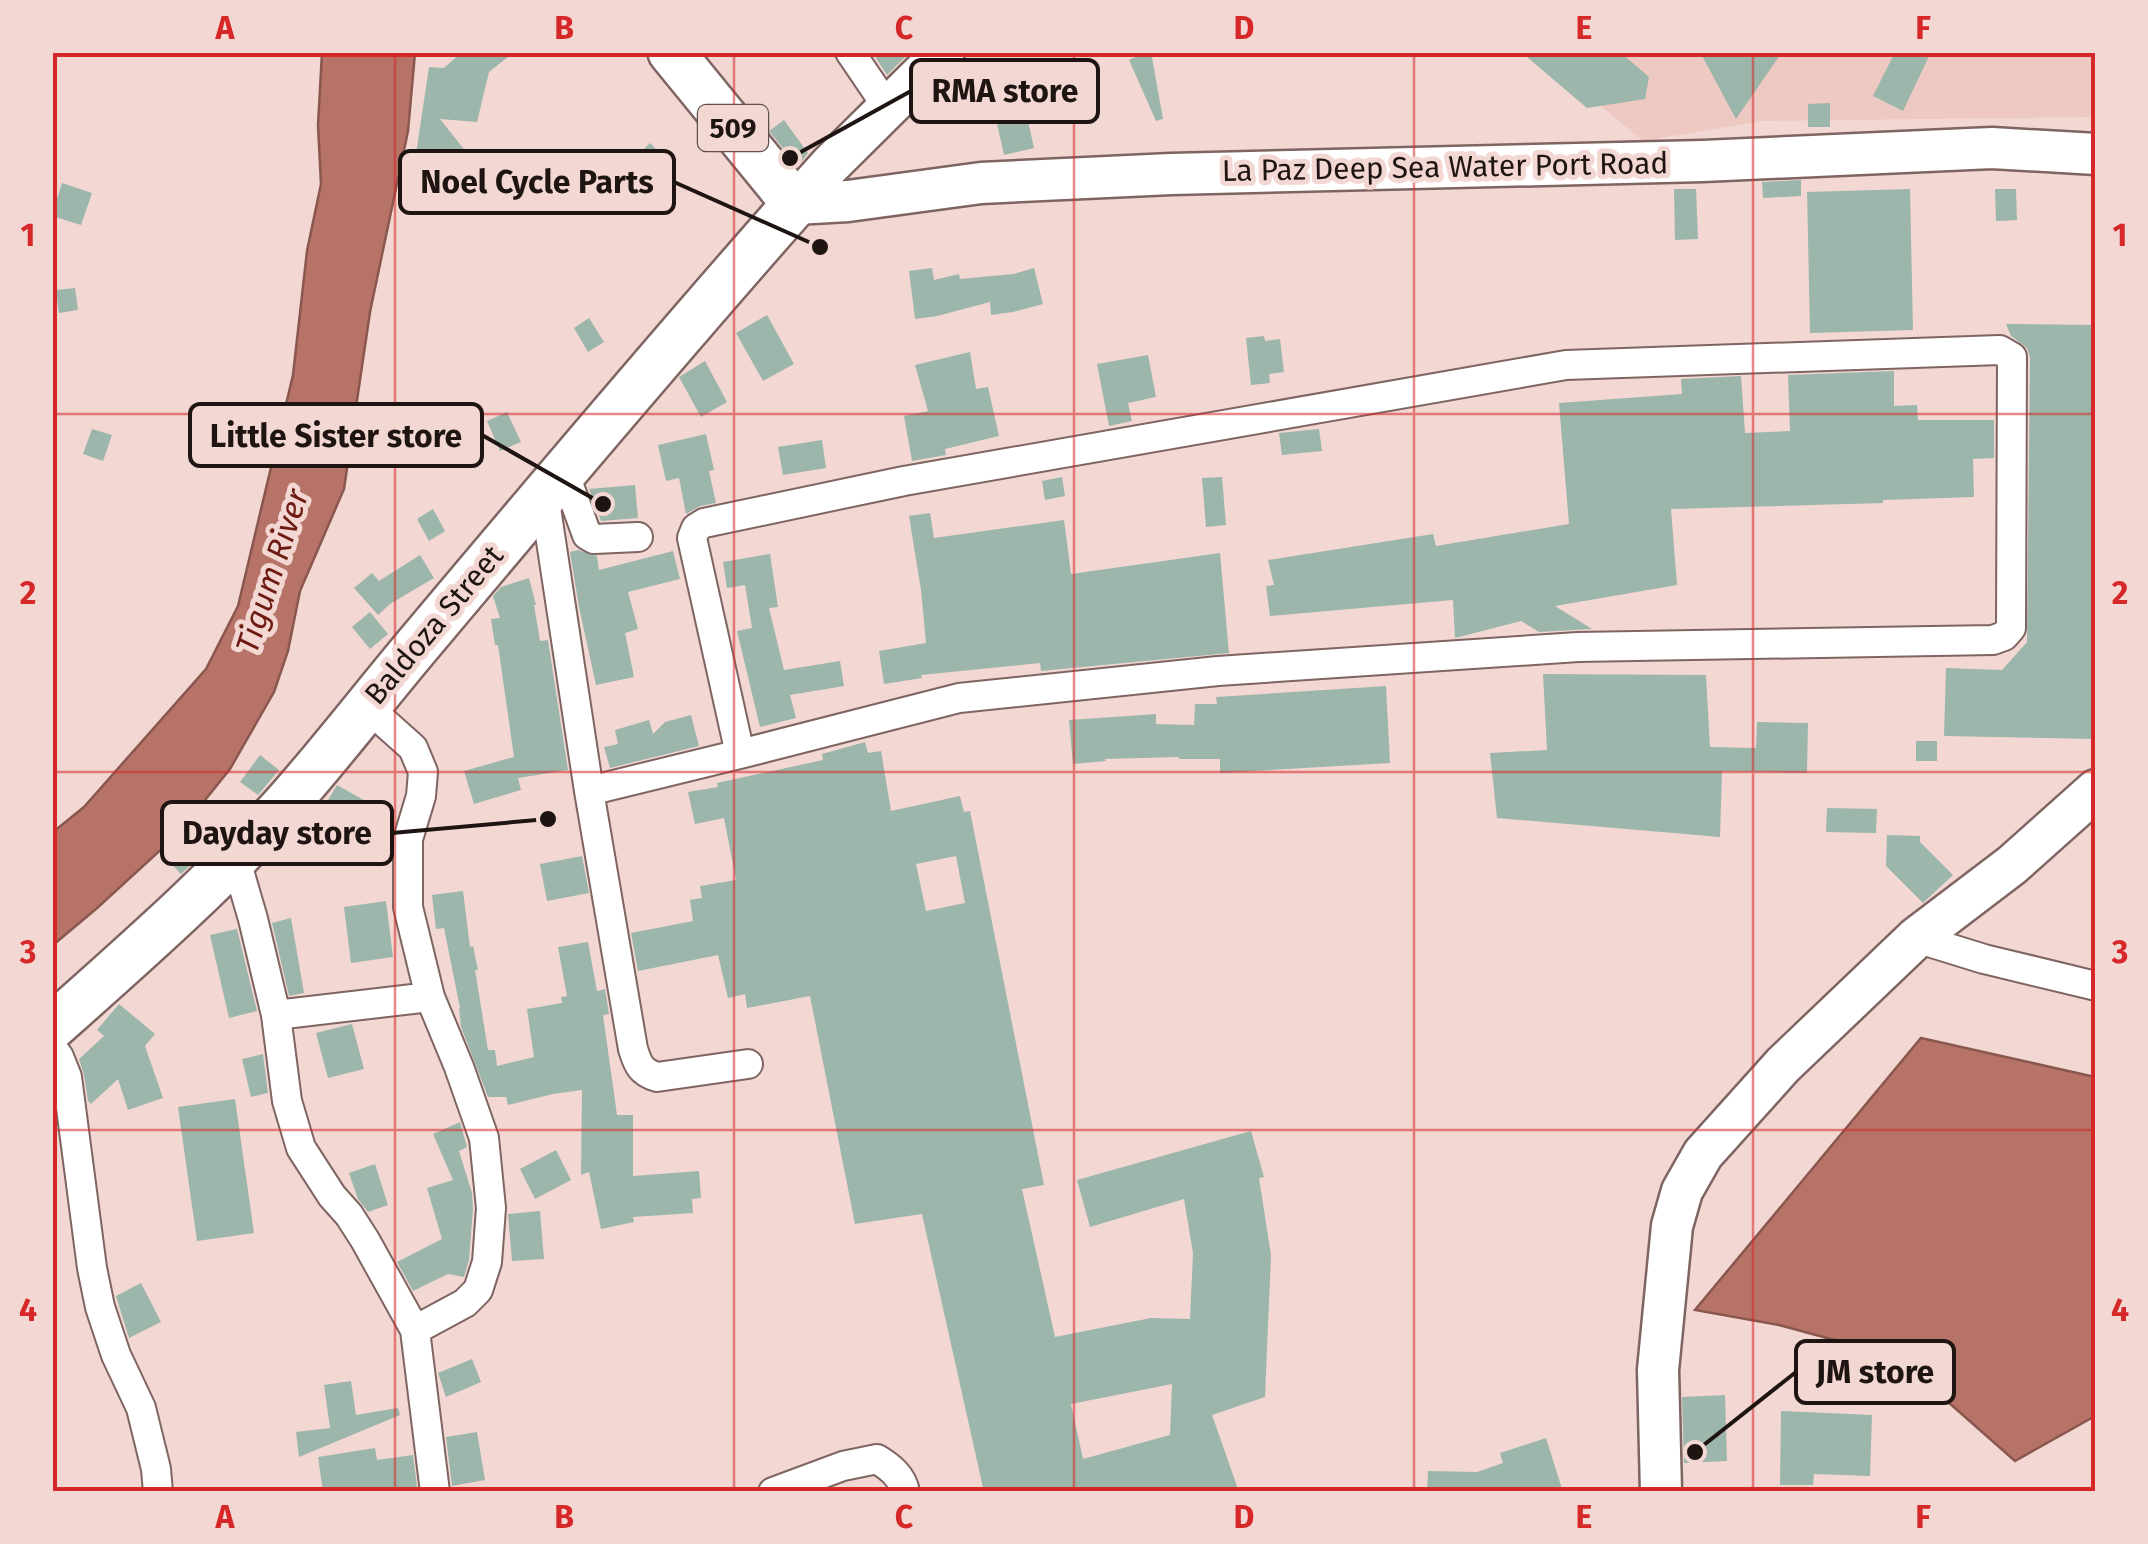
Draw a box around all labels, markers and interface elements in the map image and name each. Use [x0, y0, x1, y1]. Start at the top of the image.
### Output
text: A [215, 9, 236, 47]
text: B [554, 9, 574, 47]
text: C [895, 9, 914, 47]
text: D [1234, 9, 1254, 47]
text: E [1576, 9, 1592, 47]
text: F [1915, 9, 1931, 47]
callout: RMA store [911, 60, 1098, 122]
text: RMA store [932, 72, 1078, 110]
road number: 509 [698, 105, 768, 151]
street label: La Paz Deep Sea Water Port Road [1221, 145, 1669, 189]
callout: Noel Cycle Parts [400, 151, 674, 213]
text: Noel Cycle Parts [420, 163, 654, 201]
text: 1 [21, 216, 35, 254]
text: 1 [2113, 216, 2127, 254]
callout: Little Sister store [190, 404, 482, 466]
text: Little Sister store [210, 417, 462, 455]
water label: Tigum River [228, 483, 317, 658]
street label: Baldoza Street [357, 538, 511, 712]
text: 2 [20, 574, 36, 612]
text: 2 [2112, 574, 2128, 612]
callout: Dayday store [162, 802, 392, 864]
text: Dayday store [182, 814, 372, 852]
text: 3 [19, 933, 36, 971]
text: 3 [2111, 933, 2128, 971]
text: 4 [19, 1291, 37, 1329]
text: 4 [2111, 1291, 2129, 1329]
callout: JM store [1796, 1341, 1954, 1403]
text: JM store [1815, 1353, 1934, 1391]
text: A [215, 1498, 236, 1536]
text: B [554, 1498, 574, 1536]
text: C [895, 1498, 914, 1536]
text: D [1234, 1498, 1254, 1536]
text: E [1576, 1498, 1592, 1536]
text: F [1915, 1498, 1931, 1536]

